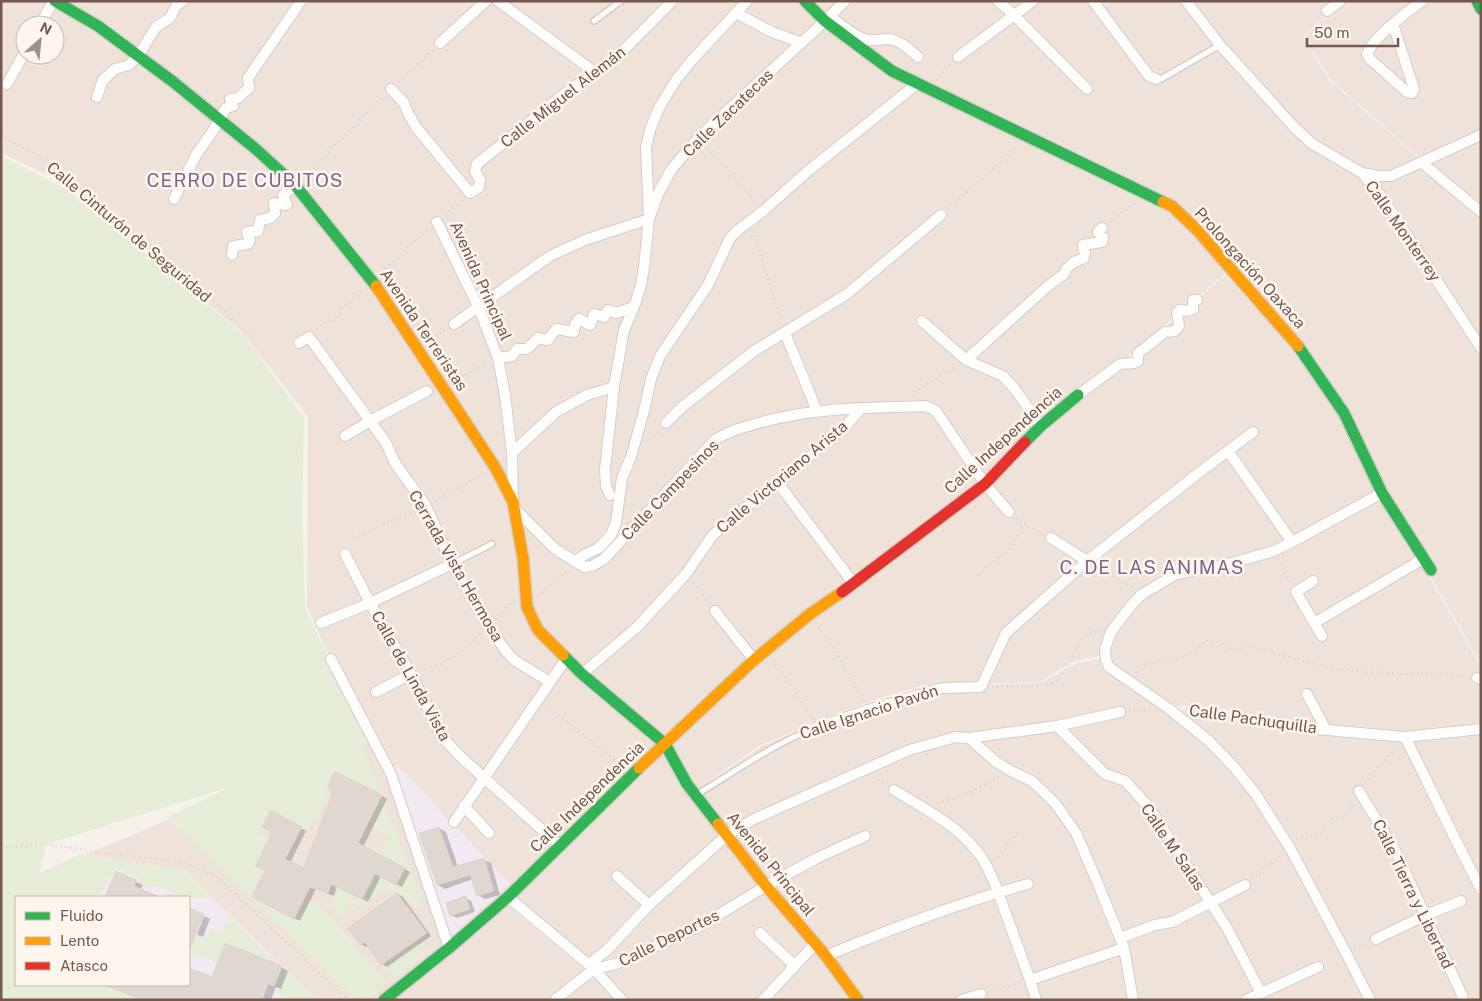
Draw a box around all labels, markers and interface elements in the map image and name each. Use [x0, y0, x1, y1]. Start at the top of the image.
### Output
north arrow [15, 15, 65, 65]
scale bar [1307, 15, 1398, 47]
text: N [37, 19, 54, 38]
text: 50 m [1314, 24, 1349, 41]
street label: Calle Miguel Alemán [497, 42, 629, 152]
street label: Calle Zacatecas [679, 65, 777, 161]
street label: Calle Cinturón de Seguridad [43, 158, 215, 306]
district label: CERRO DE CUBITOS [146, 169, 344, 191]
street label: Calle Monterrey [1361, 177, 1445, 285]
street label: Prolongación Oaxaca [1191, 203, 1309, 333]
street label: Avenida Principal [446, 219, 516, 344]
street label: Avenida Terreristas [376, 265, 472, 395]
street label: Calle Independencia [941, 382, 1065, 498]
street label: Calle Victoriano Arista [713, 417, 851, 537]
street label: Calle Campesinos [617, 436, 723, 544]
street label: Cerrada Vista Hermosa [405, 487, 507, 645]
district label: C. DE LAS ANIMAS [1059, 556, 1245, 578]
street label: Calle de Linda Vista [367, 608, 455, 744]
street label: Calle Ignacio Pavón [797, 681, 941, 743]
street label: Calle Pachuquilla [1188, 701, 1318, 737]
street label: Calle Independencia [526, 738, 648, 856]
street label: Calle M Salas [1137, 800, 1209, 894]
street label: Avenida Principal [723, 808, 819, 920]
street label: Calle Tierra y Libertad [1369, 816, 1457, 972]
legend [15, 896, 190, 986]
street label: Calle Deportes [616, 905, 722, 971]
text: Fluido [60, 907, 103, 924]
text: Lento [60, 932, 99, 949]
text: Atasco [60, 957, 108, 974]

